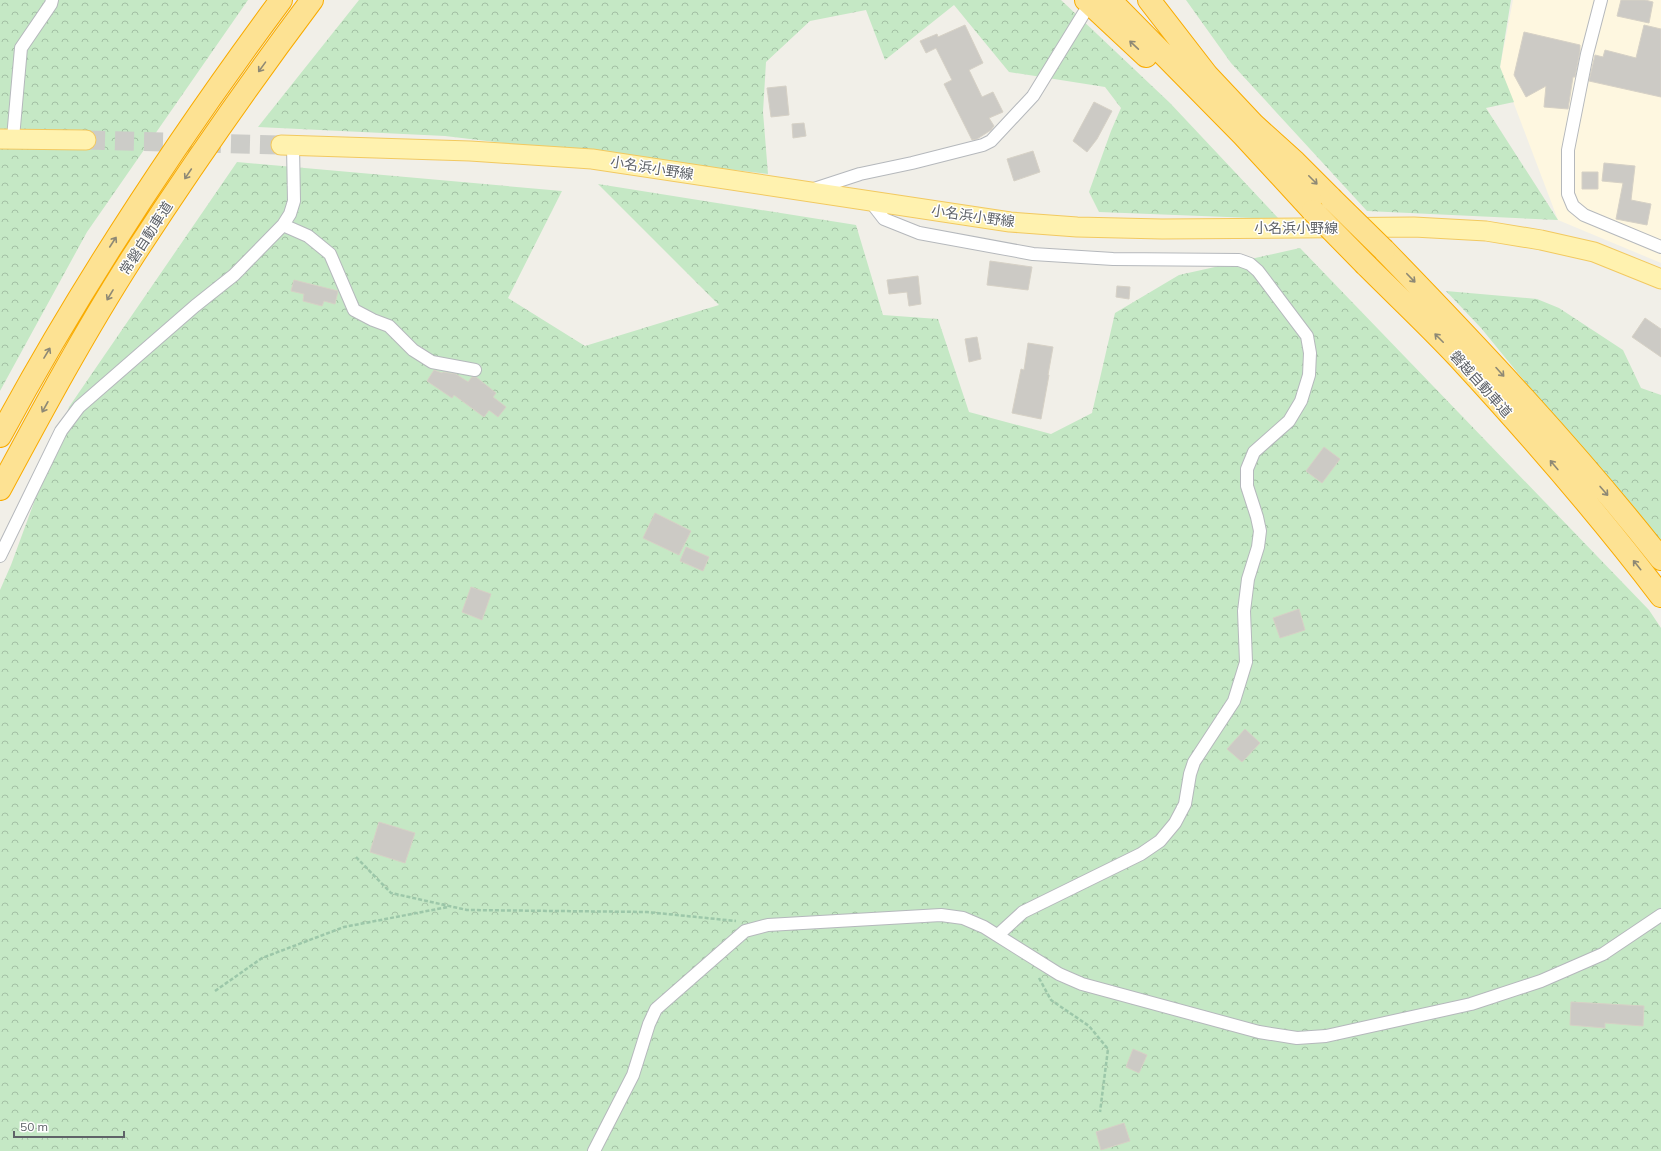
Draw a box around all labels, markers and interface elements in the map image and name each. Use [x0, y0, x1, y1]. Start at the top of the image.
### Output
one-way arrow [1129, 41, 1139, 50]
one-way arrow [258, 61, 267, 72]
street label: 小名浜小野線 [609, 153, 695, 183]
one-way arrow [184, 168, 192, 179]
one-way arrow [1308, 175, 1318, 185]
street label: 常磐自動車道 [116, 198, 176, 278]
street label: 小名浜小野線 [930, 201, 1016, 231]
street label: 小名浜小野線 [1254, 219, 1338, 237]
one-way arrow [109, 237, 117, 248]
one-way arrow [1406, 273, 1416, 283]
one-way arrow [106, 289, 114, 300]
one-way arrow [1434, 333, 1444, 343]
one-way arrow [43, 347, 51, 359]
street label: 磐越自動車道 [1446, 347, 1516, 421]
one-way arrow [1495, 367, 1505, 377]
one-way arrow [41, 401, 49, 413]
one-way arrow [1549, 460, 1558, 471]
one-way arrow [1600, 486, 1609, 496]
one-way arrow [1633, 560, 1642, 570]
scale bar [14, 1113, 124, 1139]
text: 50 m [20, 1119, 48, 1134]

